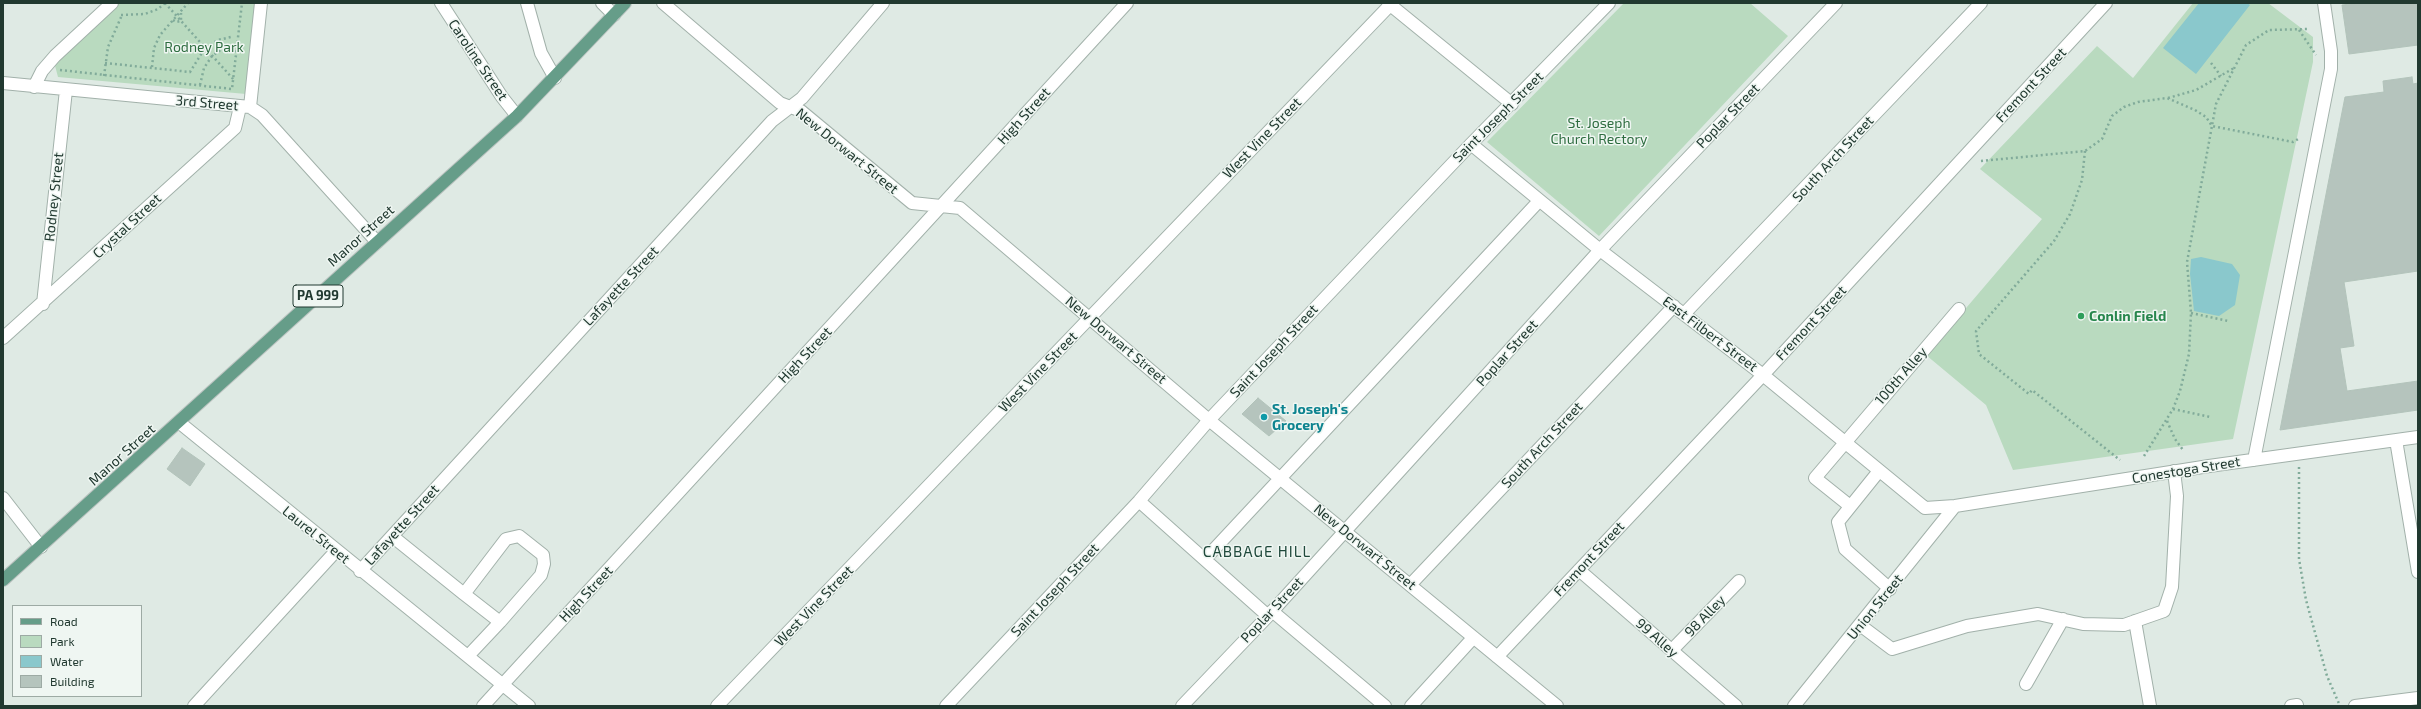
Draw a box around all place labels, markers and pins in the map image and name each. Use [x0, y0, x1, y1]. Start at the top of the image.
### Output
place label: Conlin Field [2089, 308, 2166, 324]
marker: Conlin Field [2076, 311, 2086, 321]
place label: St. Joseph's Grocery [1272, 401, 1348, 434]
marker: St. Joseph's Grocery [1259, 412, 1269, 422]

